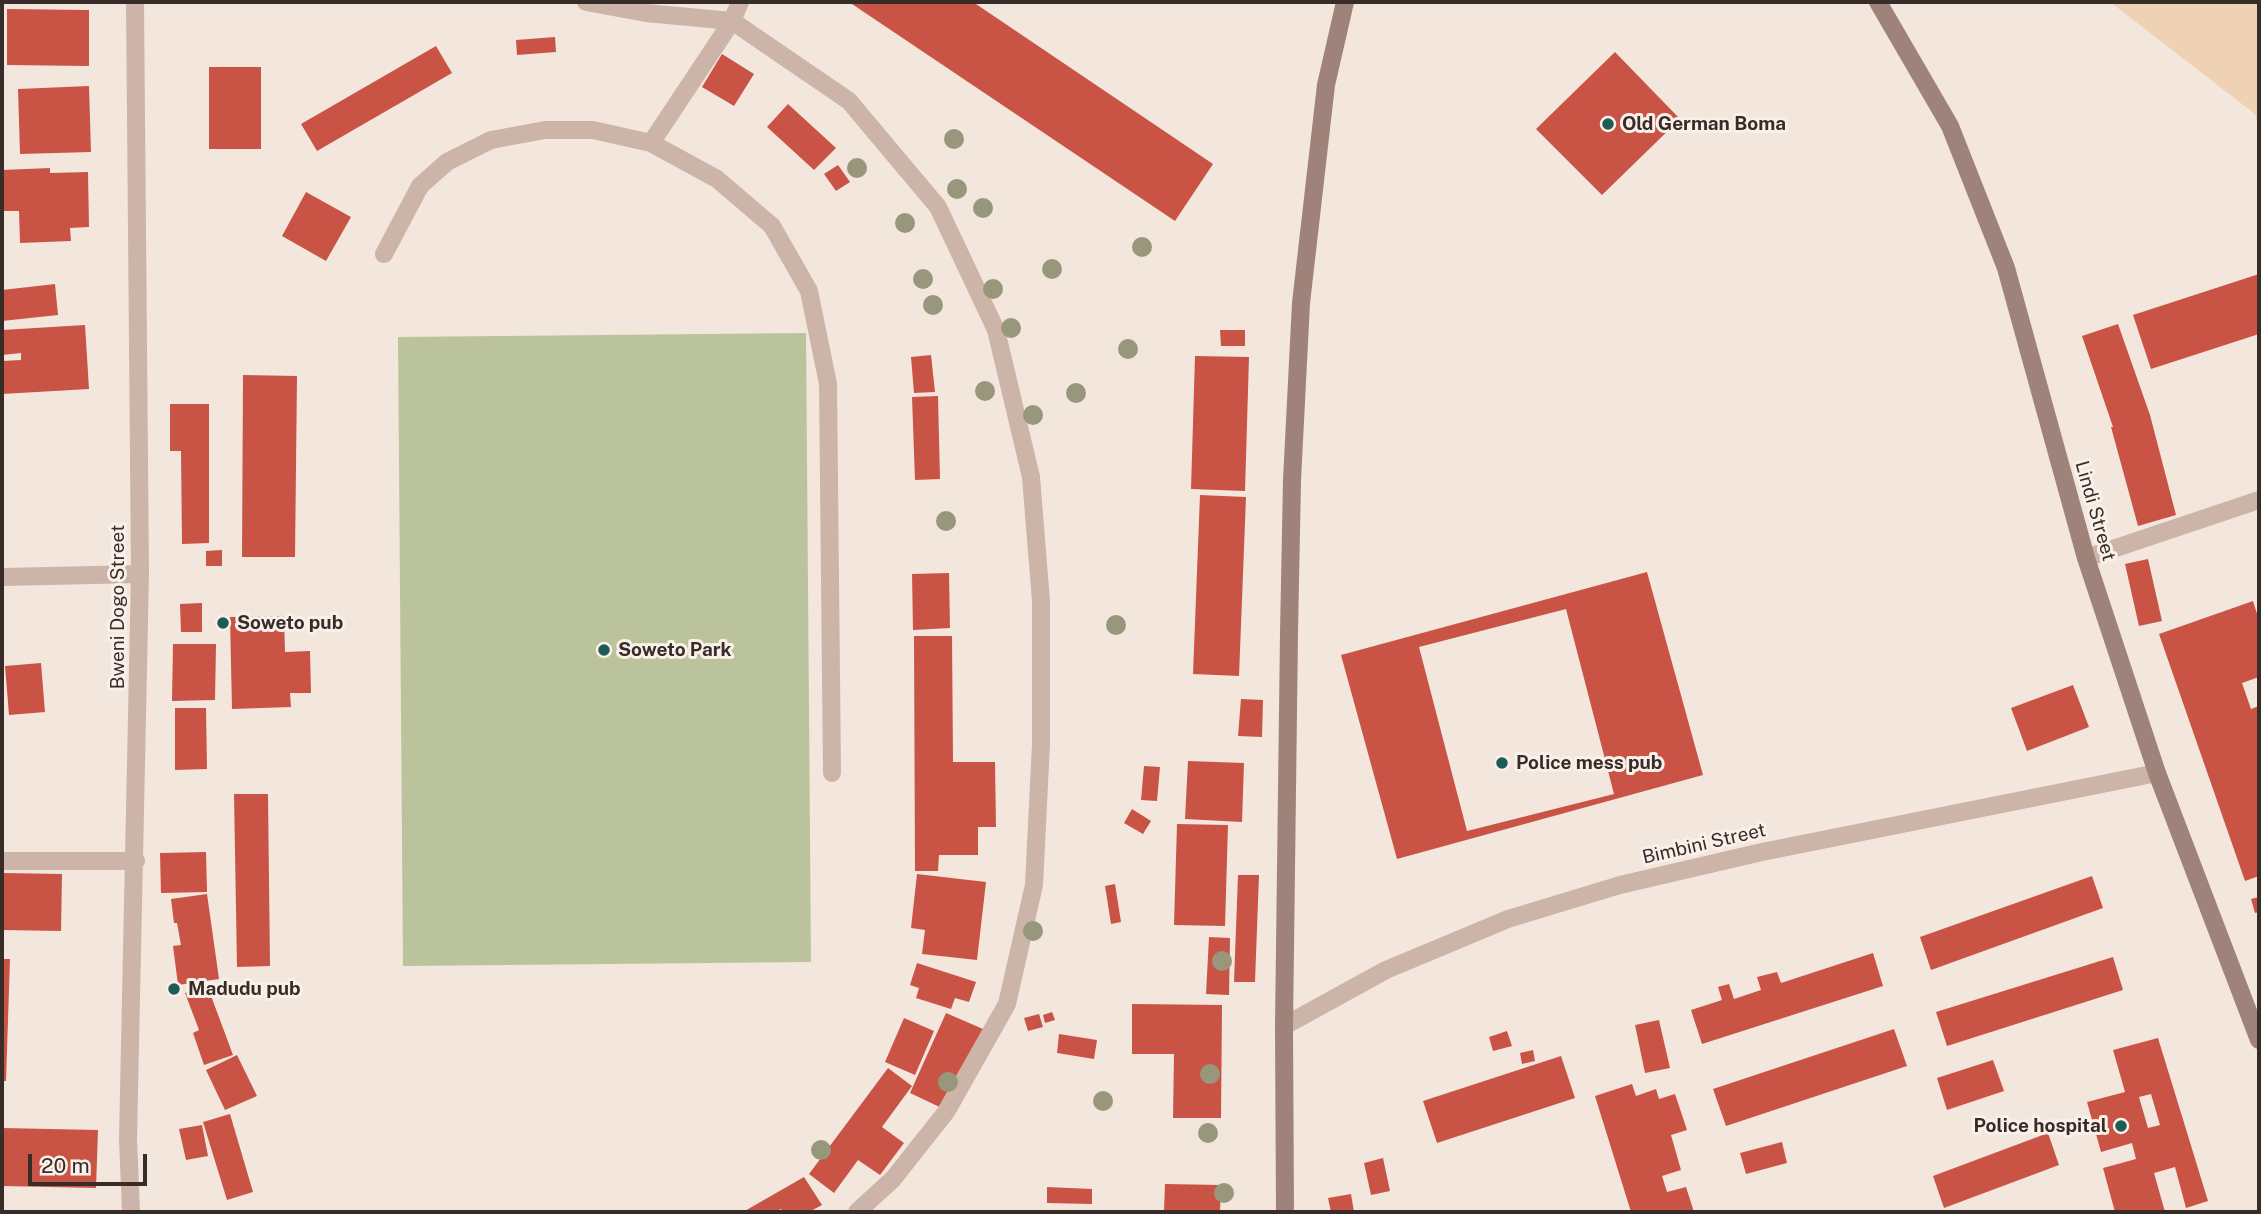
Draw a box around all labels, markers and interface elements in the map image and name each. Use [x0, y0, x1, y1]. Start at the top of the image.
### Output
place label: Old German Boma [1622, 113, 1786, 135]
marker: Old German Boma [1600, 116, 1616, 132]
street label: Lindi Street [2070, 458, 2120, 564]
street label: Bweni Dogo Street [107, 525, 129, 689]
place label: Soweto pub [237, 612, 343, 634]
marker: Soweto pub [215, 615, 231, 631]
place label: Soweto Park [618, 639, 732, 661]
marker: Soweto Park [596, 642, 612, 658]
place label: Police mess pub [1516, 752, 1662, 774]
marker: Police mess pub [1494, 755, 1510, 771]
street label: Bimbini Street [1640, 819, 1768, 869]
place label: Madudu pub [188, 978, 301, 1000]
marker: Madudu pub [166, 981, 182, 997]
place label: Police hospital [1973, 1115, 2107, 1137]
marker: Police hospital [2113, 1118, 2129, 1134]
scale bar [32, 1140, 150, 1184]
text: 20 m [41, 1153, 90, 1178]

